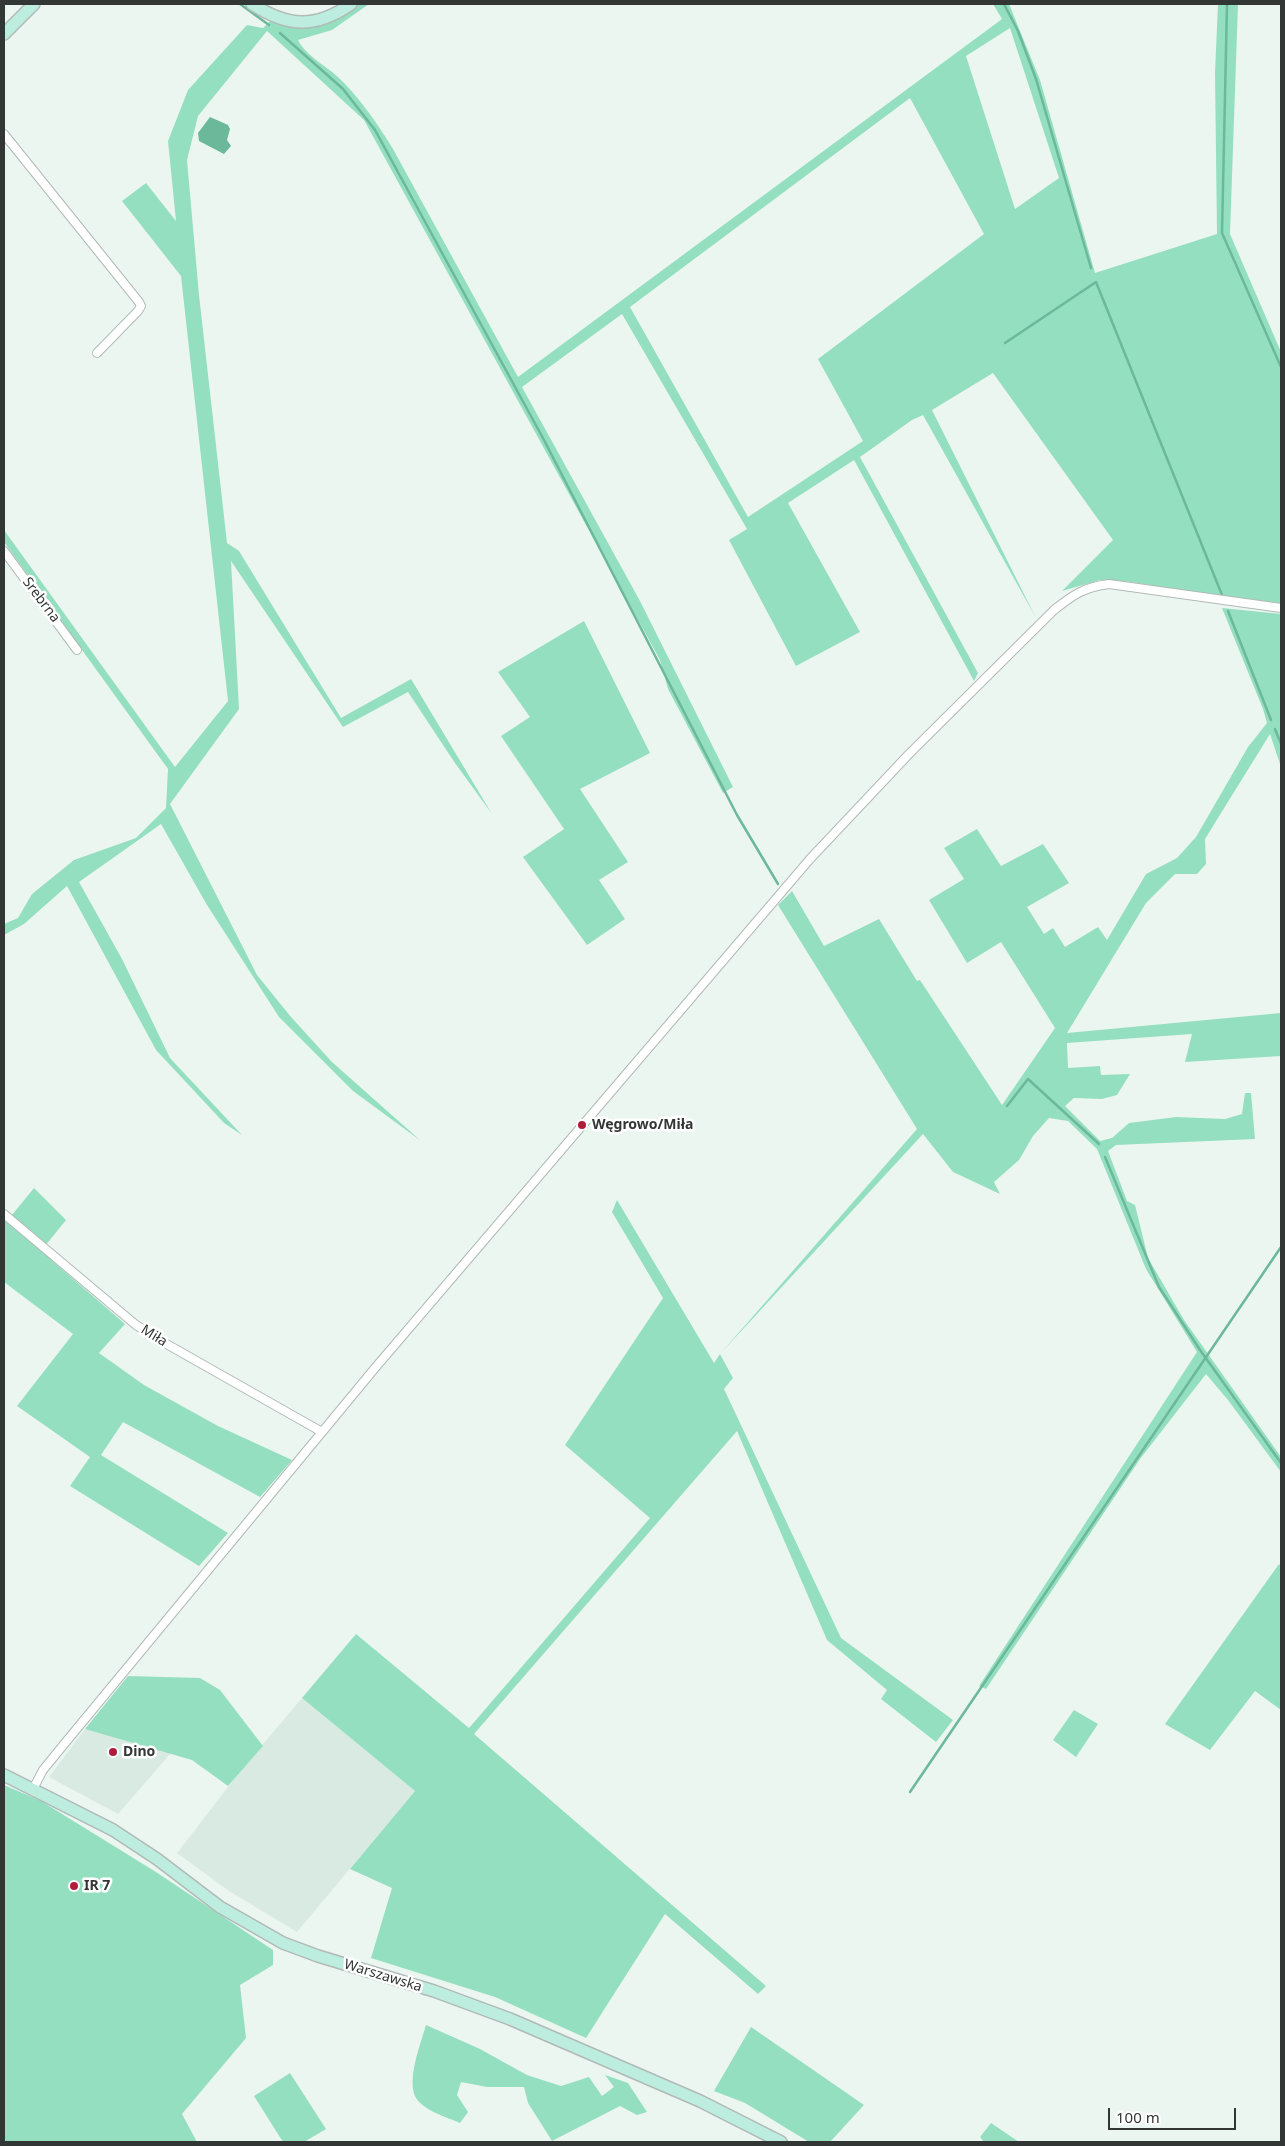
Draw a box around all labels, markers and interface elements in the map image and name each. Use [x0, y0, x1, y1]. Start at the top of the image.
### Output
street label: Srebrna [19, 574, 63, 626]
place label: Węgrowo/Miła [592, 1117, 693, 1133]
marker: Węgrowo/Miła [576, 1119, 588, 1131]
street label: Miła [138, 1322, 170, 1350]
place label: Dino [123, 1744, 155, 1760]
marker: Dino [107, 1746, 119, 1758]
place label: IR 7 [84, 1878, 110, 1894]
marker: IR 7 [68, 1880, 80, 1892]
street label: Warszawska [342, 1956, 424, 1996]
scale bar [1110, 2098, 1238, 2130]
text: 100 m [1116, 2107, 1160, 2127]

